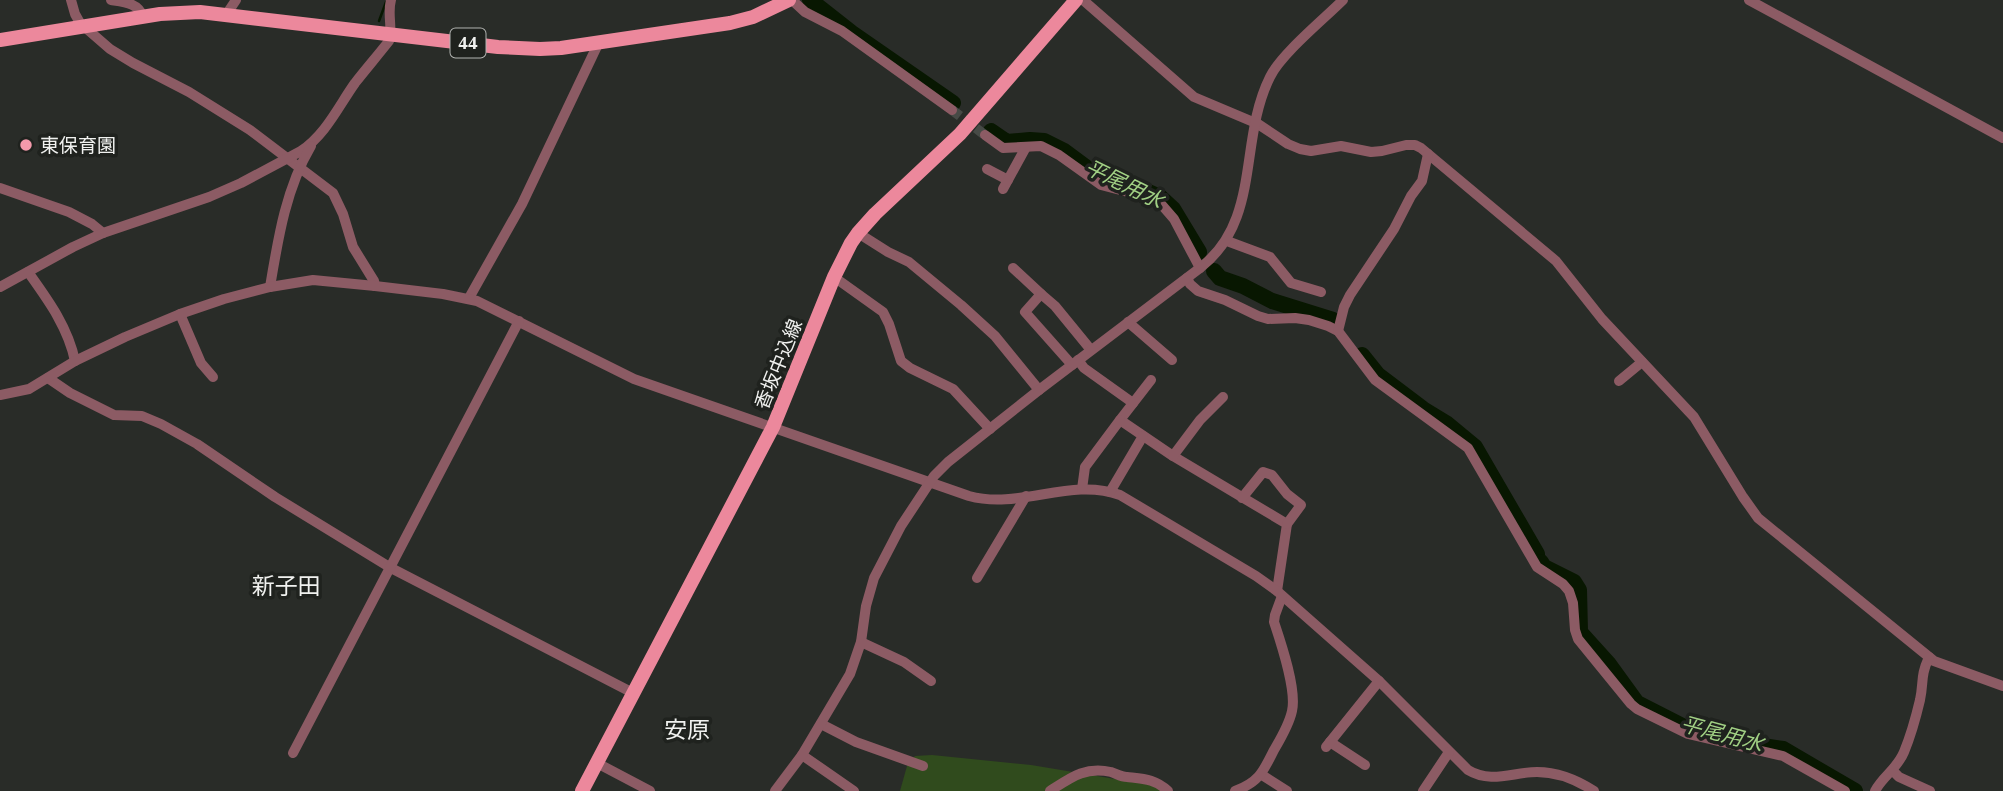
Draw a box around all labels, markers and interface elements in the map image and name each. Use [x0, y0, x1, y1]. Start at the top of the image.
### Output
road number: 44 [450, 28, 486, 58]
place label: 東保育園 [40, 132, 116, 158]
marker: 東保育園 [18, 137, 34, 153]
water label: 平尾用水 [1080, 152, 1170, 216]
street label: 香坂中込線 [748, 315, 808, 413]
district label: 新子田 [252, 570, 321, 602]
water label: 平尾用水 [1678, 709, 1768, 759]
district label: 安原 [664, 714, 710, 746]

